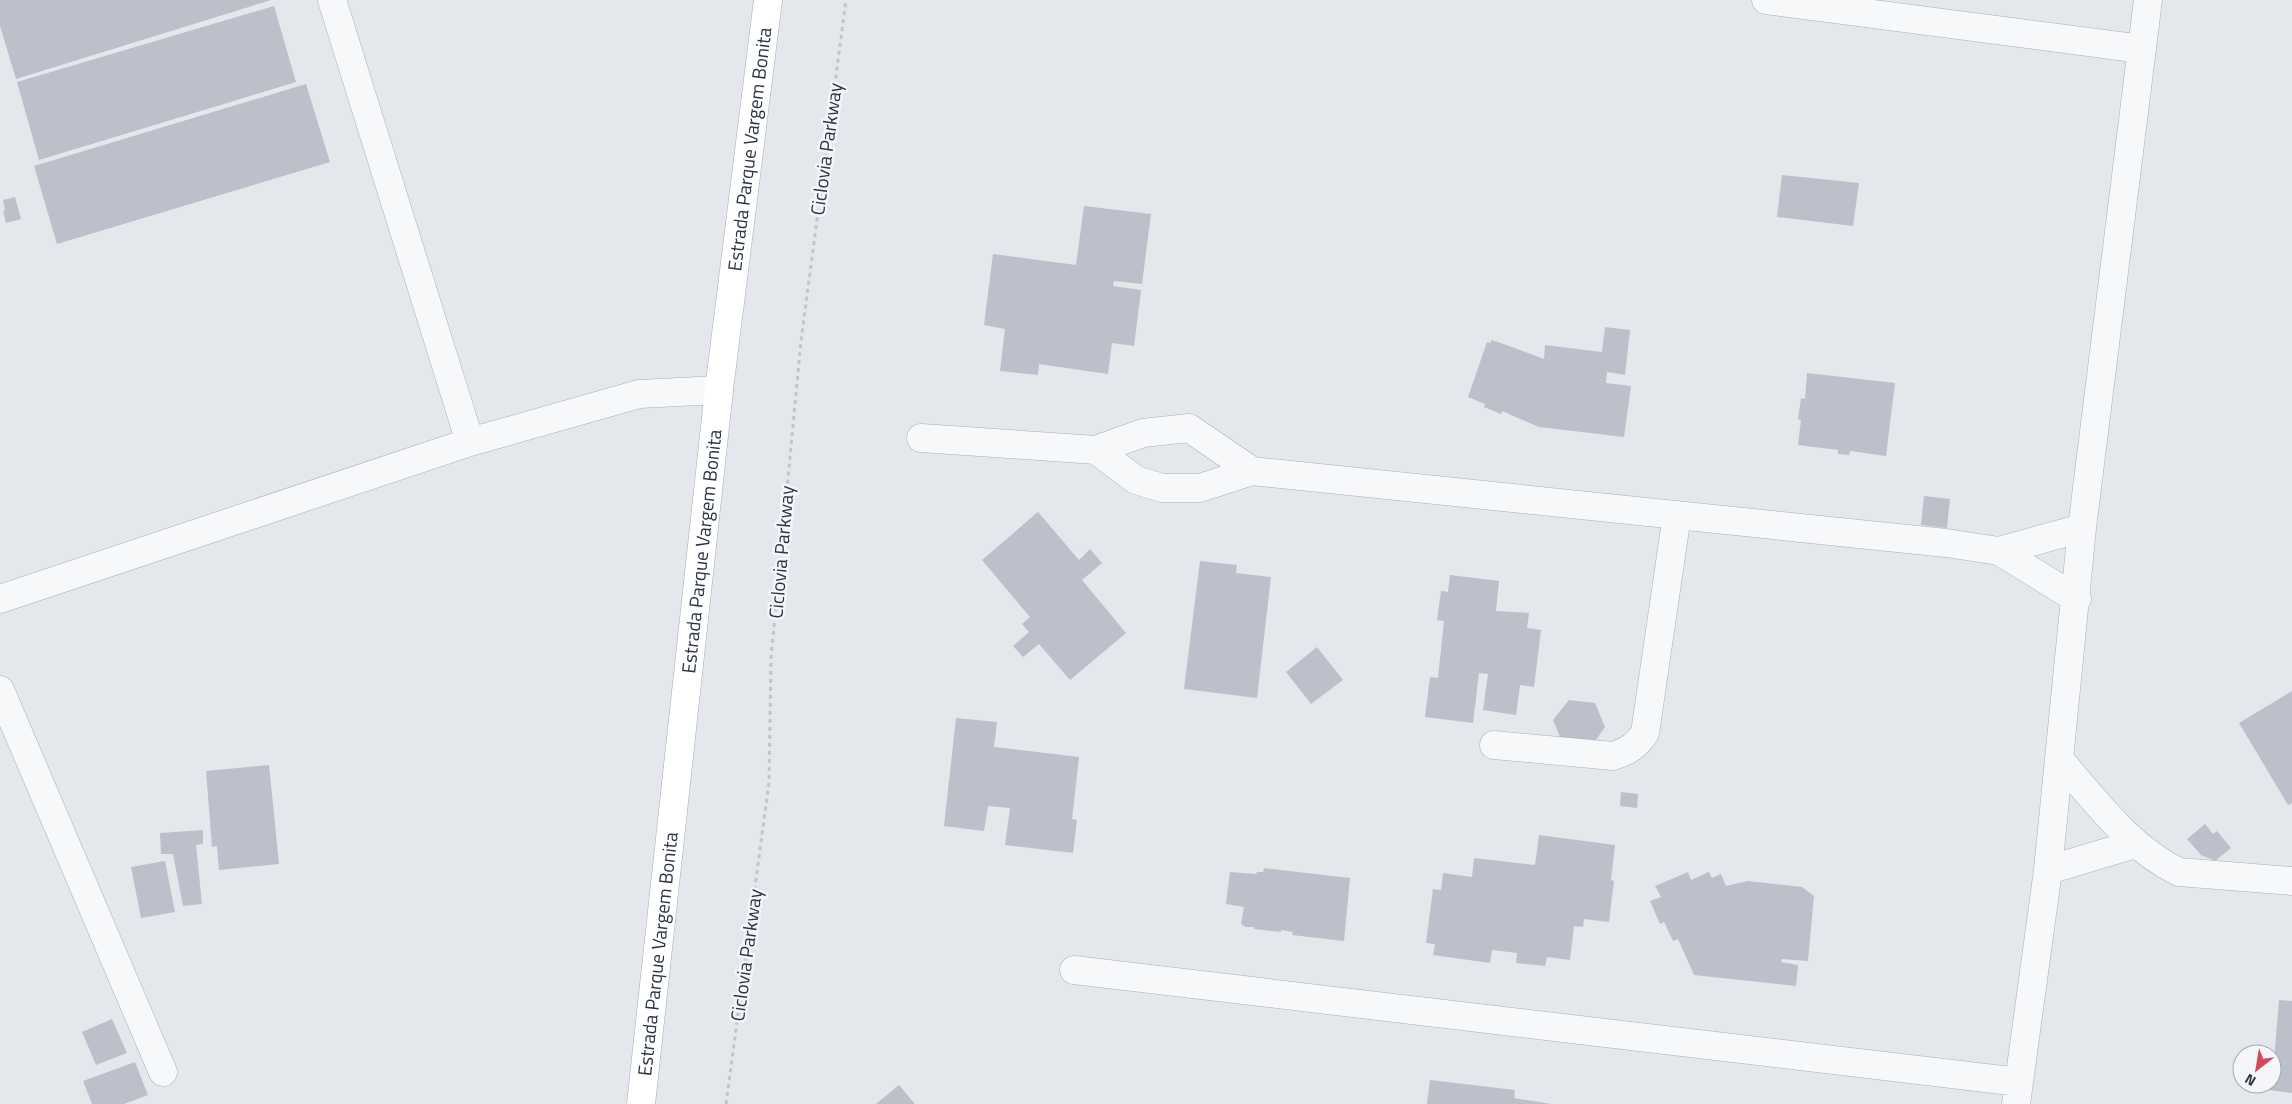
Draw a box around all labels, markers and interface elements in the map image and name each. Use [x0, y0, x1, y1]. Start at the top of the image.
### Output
street label: Estrada Parque Vargem Bonita [719, 25, 778, 273]
street label: Ciclovia Parkway [802, 81, 849, 217]
street label: Estrada Parque Vargem Bonita [673, 427, 729, 675]
street label: Ciclovia Parkway [760, 484, 801, 620]
street label: Estrada Parque Vargem Bonita [629, 830, 685, 1077]
street label: Ciclovia Parkway [722, 887, 769, 1023]
north arrow [2232, 1044, 2282, 1094]
text: N [2240, 1069, 2260, 1092]

